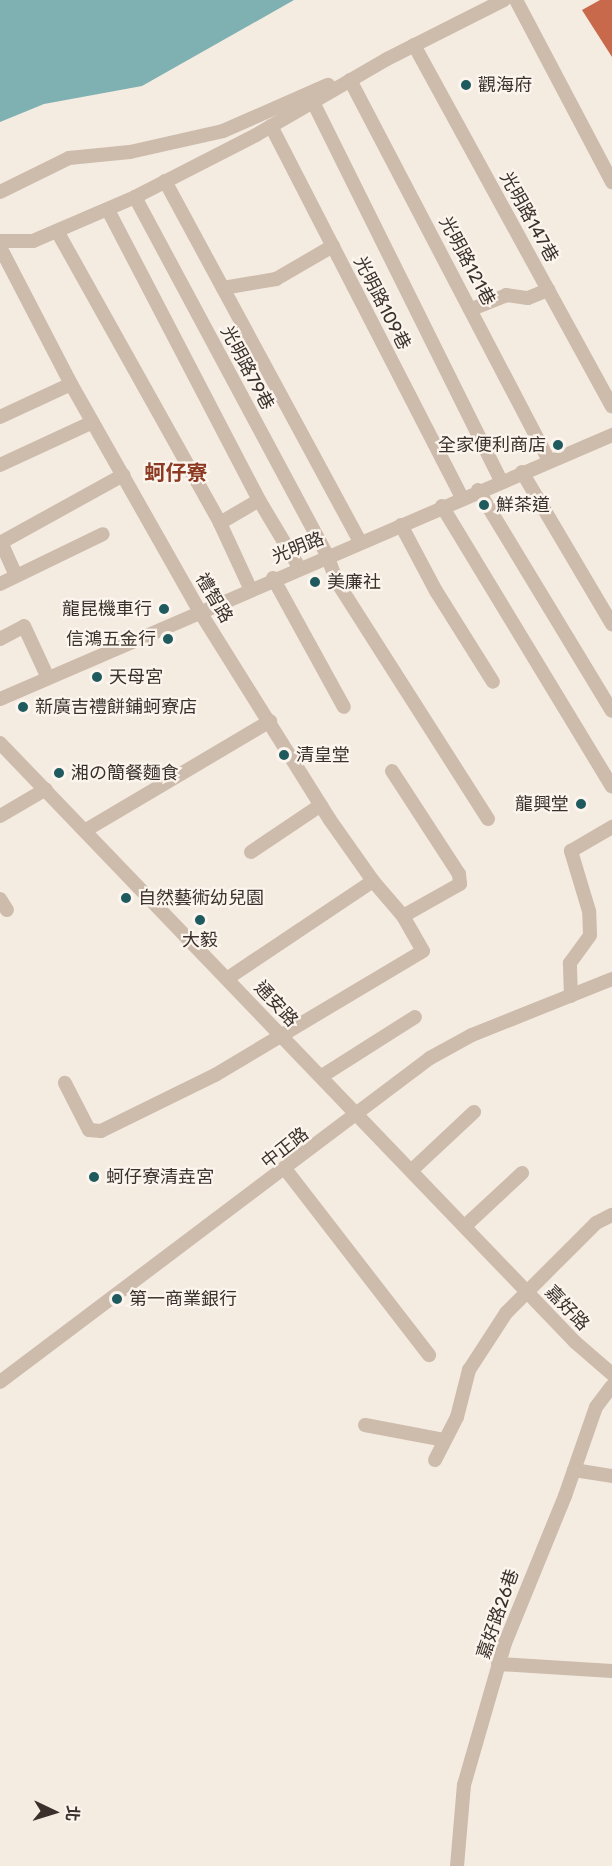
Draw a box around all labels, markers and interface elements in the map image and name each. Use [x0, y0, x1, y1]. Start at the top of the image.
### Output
place label: 觀海府 [478, 74, 532, 96]
marker: 觀海府 [459, 78, 473, 92]
street label: 光明路147巷 [495, 168, 563, 266]
street label: 光明路121巷 [434, 213, 500, 309]
street label: 光明路109巷 [349, 253, 415, 353]
street label: 光明路79巷 [216, 322, 278, 414]
place label: 全家便利商店 [438, 434, 546, 456]
marker: 全家便利商店 [551, 438, 565, 452]
district label: 蚵仔寮 [145, 460, 207, 486]
place label: 鮮茶道 [496, 494, 550, 516]
marker: 鮮茶道 [477, 498, 491, 512]
street label: 光明路 [269, 528, 327, 568]
street label: 禮智路 [191, 569, 237, 627]
place label: 美廉社 [327, 571, 381, 593]
marker: 美廉社 [308, 575, 322, 589]
place label: 龍昆機車行 [62, 598, 152, 620]
marker: 龍昆機車行 [157, 602, 171, 616]
place label: 信鴻五金行 [66, 628, 156, 650]
marker: 信鴻五金行 [161, 632, 175, 646]
place label: 天母宮 [109, 666, 163, 688]
marker: 天母宮 [90, 670, 104, 684]
place label: 新廣吉禮餅鋪蚵寮店 [35, 696, 197, 718]
marker: 新廣吉禮餅鋪蚵寮店 [16, 700, 30, 714]
place label: 清皇堂 [296, 744, 350, 766]
marker: 清皇堂 [277, 748, 291, 762]
place label: 湘の簡餐麵食 [71, 762, 179, 784]
marker: 湘の簡餐麵食 [52, 766, 66, 780]
place label: 龍興堂 [515, 793, 569, 815]
marker: 龍興堂 [574, 797, 588, 811]
place label: 自然藝術幼兒園 [138, 887, 264, 909]
marker: 自然藝術幼兒園 [119, 891, 133, 905]
marker: 大毅 [193, 913, 207, 927]
place label: 大毅 [182, 929, 218, 951]
street label: 通安路 [250, 977, 302, 1031]
street label: 中正路 [257, 1123, 313, 1173]
place label: 蚵仔寮清垚宮 [106, 1166, 214, 1188]
marker: 蚵仔寮清垚宮 [87, 1170, 101, 1184]
street label: 嘉好路 [540, 1281, 594, 1335]
place label: 第一商業銀行 [129, 1288, 237, 1310]
marker: 第一商業銀行 [110, 1292, 124, 1306]
street label: 嘉好路26巷 [473, 1566, 523, 1662]
north arrow [24, 1782, 84, 1842]
text: 北 [62, 1805, 82, 1822]

